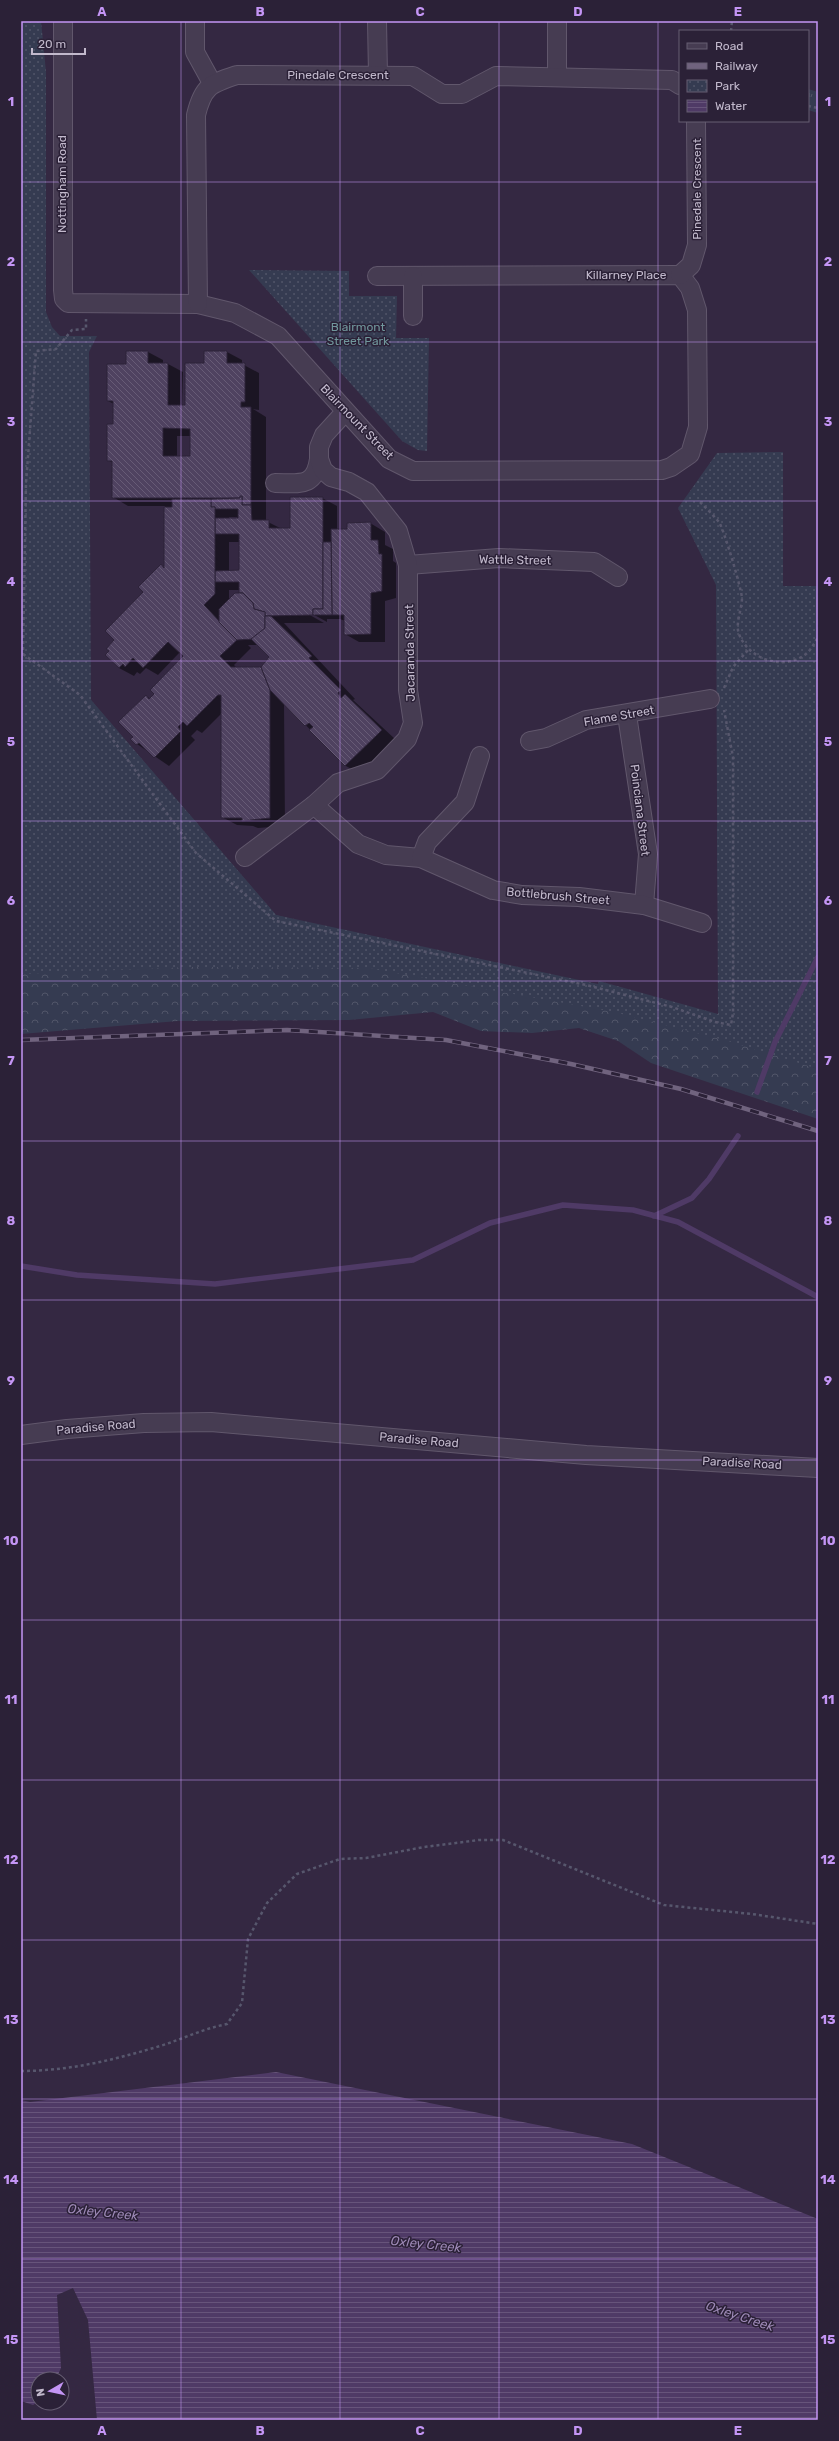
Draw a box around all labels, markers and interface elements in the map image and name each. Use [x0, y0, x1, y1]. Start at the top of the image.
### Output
text: A [97, 4, 107, 19]
text: B [255, 4, 265, 19]
text: C [415, 4, 425, 19]
text: D [573, 4, 583, 19]
text: E [734, 4, 742, 19]
scale bar [32, 30, 85, 56]
legend [679, 30, 809, 122]
text: 20 m [38, 37, 66, 51]
text: Road [715, 39, 743, 53]
text: Railway [715, 59, 758, 73]
street label: Pinedale Crescent [287, 68, 389, 82]
text: Park [715, 79, 741, 93]
text: 1 [8, 94, 14, 109]
text: 1 [825, 94, 831, 109]
text: Water [715, 99, 747, 113]
street label: Nottingham Road [55, 135, 69, 233]
street label: Pinedale Crescent [690, 138, 704, 240]
text: 2 [7, 254, 15, 269]
text: 2 [824, 254, 832, 269]
street label: Killarney Place [586, 268, 667, 282]
park label: Blairmont Street Park [327, 320, 390, 348]
street label: Blairmount Street [317, 381, 397, 463]
text: 3 [7, 414, 16, 429]
text: 3 [824, 414, 833, 429]
street label: Wattle Street [479, 552, 552, 568]
text: 4 [7, 574, 16, 589]
text: 4 [824, 574, 833, 589]
street label: Jacaranda Street [402, 604, 418, 702]
street label: Flame Street [583, 703, 656, 729]
text: 5 [7, 734, 15, 749]
text: 5 [824, 734, 832, 749]
street label: Poinciana Street [627, 763, 653, 857]
street label: Bottlebrush Street [506, 885, 611, 908]
text: 6 [7, 893, 16, 908]
text: 6 [824, 893, 833, 908]
text: 7 [7, 1053, 15, 1068]
text: 7 [824, 1053, 832, 1068]
text: 8 [7, 1213, 16, 1228]
text: 8 [824, 1213, 833, 1228]
text: 9 [7, 1373, 15, 1388]
text: 9 [824, 1373, 832, 1388]
street label: Paradise Road [56, 1417, 136, 1437]
street label: Paradise Road [379, 1430, 459, 1450]
street label: Paradise Road [702, 1454, 782, 1472]
text: 10 [3, 1533, 19, 1548]
text: 10 [820, 1533, 836, 1548]
text: 11 [5, 1692, 17, 1707]
text: 11 [822, 1692, 834, 1707]
text: 12 [4, 1852, 18, 1867]
text: 12 [821, 1852, 835, 1867]
text: 13 [3, 2012, 19, 2027]
text: 13 [820, 2012, 836, 2027]
text: 14 [3, 2172, 19, 2187]
text: 14 [820, 2172, 836, 2187]
water label: Oxley Creek [67, 2201, 139, 2223]
water label: Oxley Creek [390, 2233, 462, 2255]
water label: Oxley Creek [704, 2298, 776, 2334]
text: 15 [4, 2332, 18, 2347]
text: 15 [821, 2332, 835, 2347]
north arrow [30, 2371, 70, 2411]
text: N [34, 2387, 48, 2397]
text: A [97, 2423, 107, 2438]
text: B [255, 2423, 265, 2438]
text: C [415, 2423, 425, 2438]
text: D [573, 2423, 583, 2438]
text: E [734, 2423, 742, 2438]

